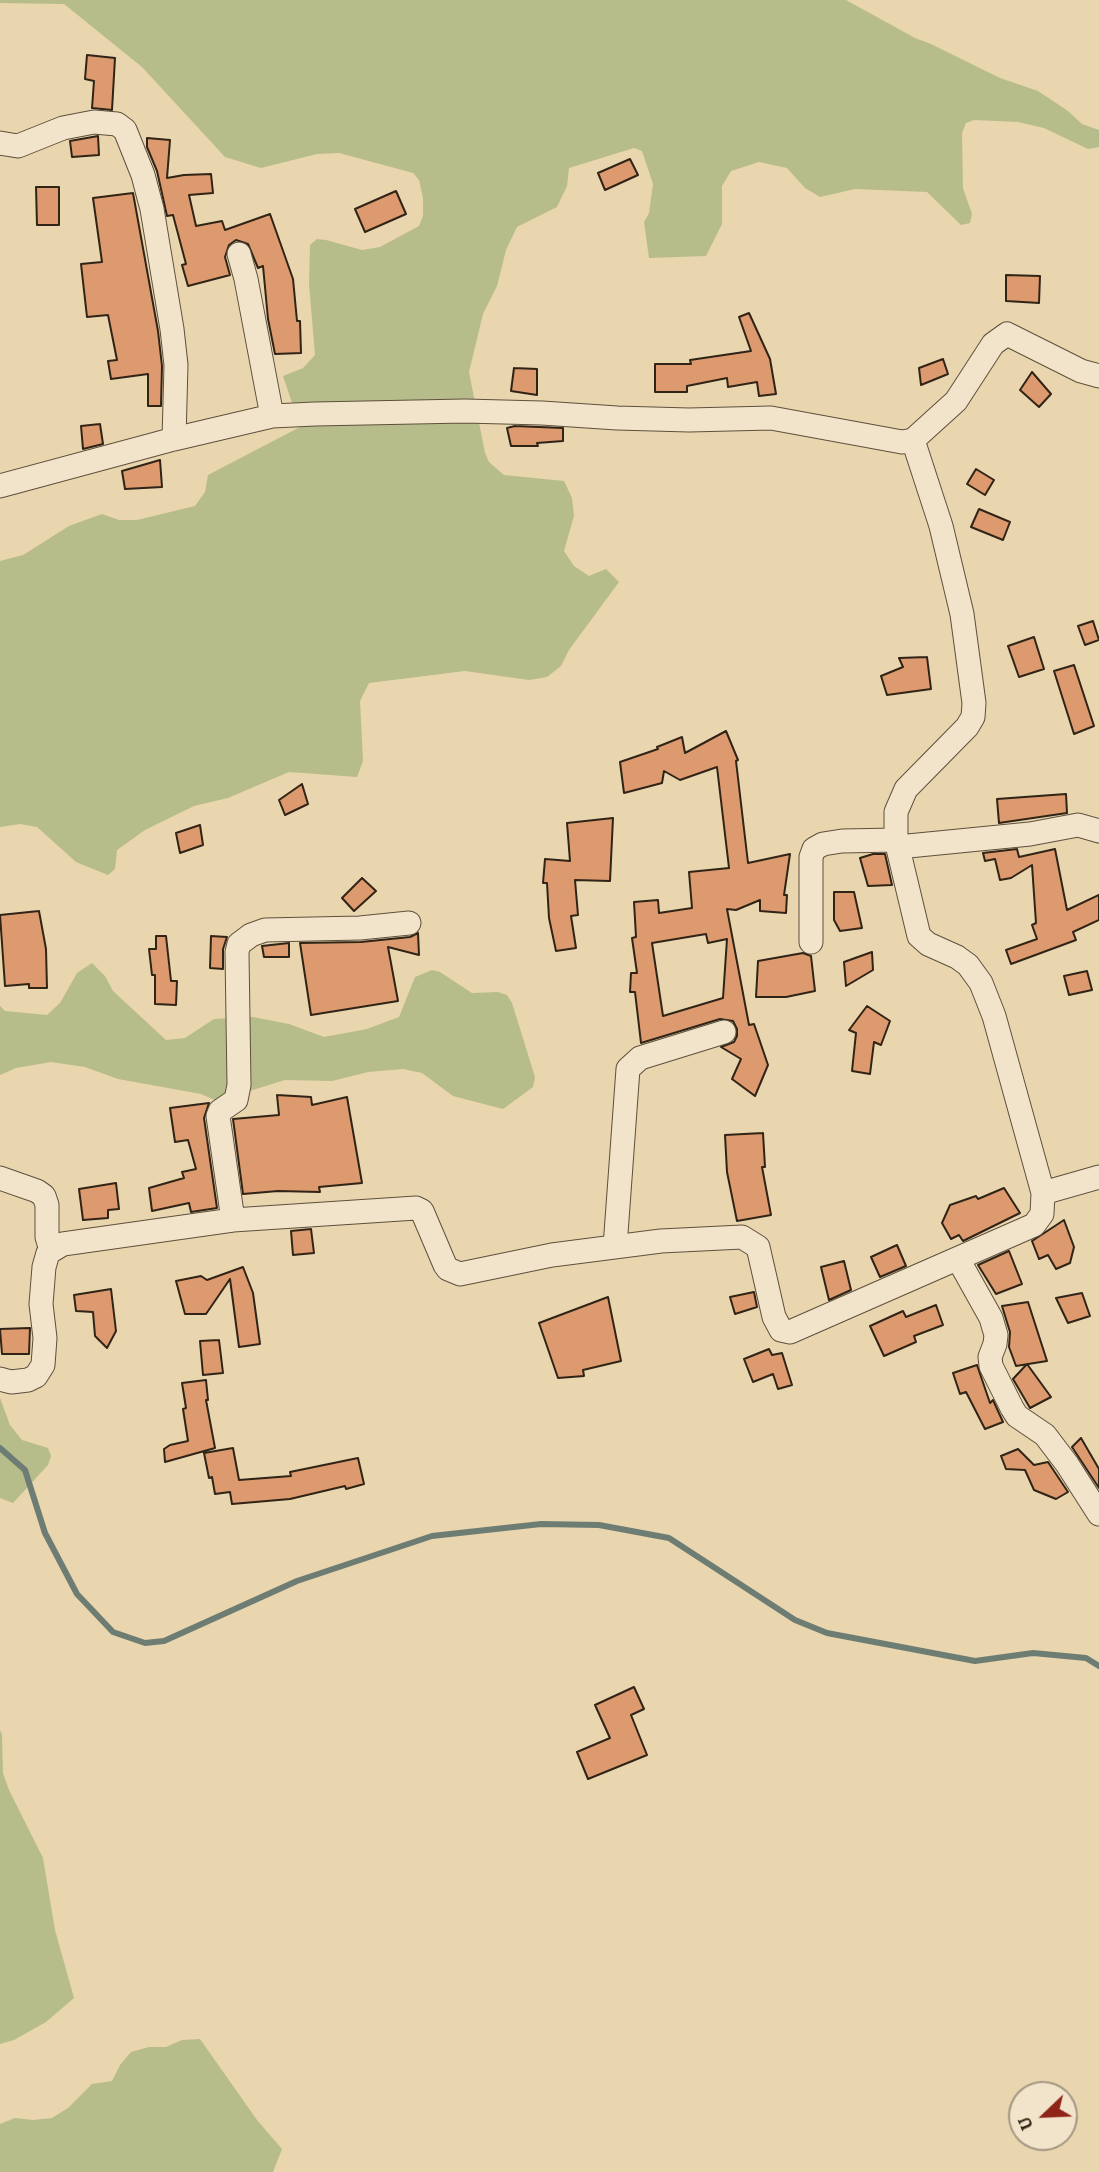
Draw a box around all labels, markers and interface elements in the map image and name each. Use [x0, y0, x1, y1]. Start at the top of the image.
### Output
north arrow [1008, 2081, 1078, 2151]
text: U [1011, 2113, 1040, 2134]

